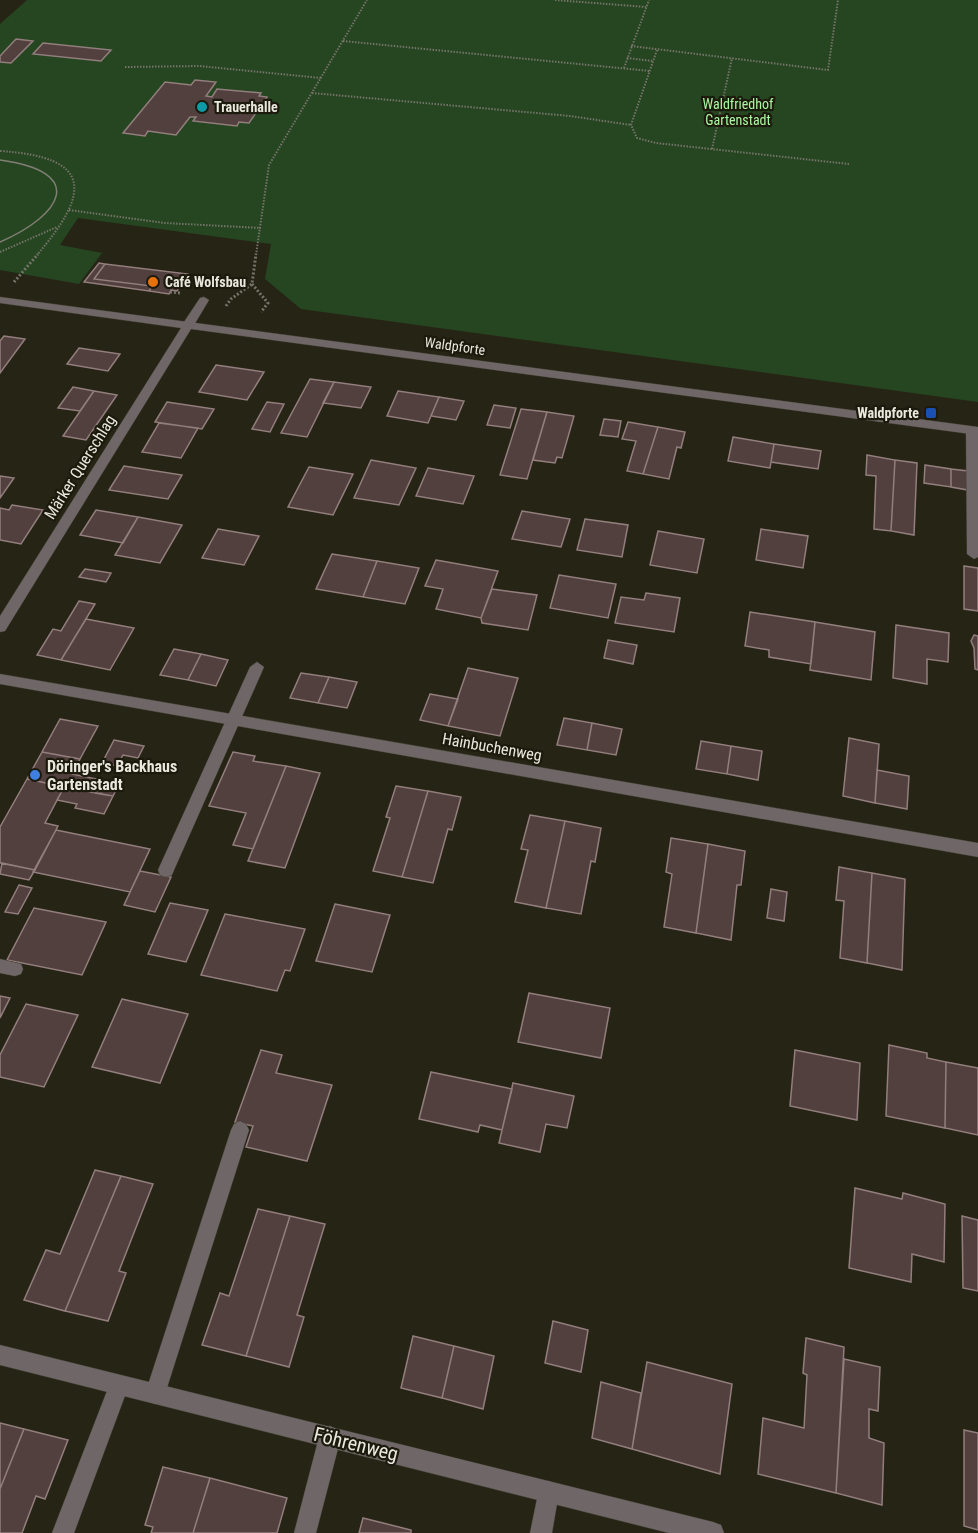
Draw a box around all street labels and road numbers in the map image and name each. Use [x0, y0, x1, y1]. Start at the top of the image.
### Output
street label: Waldpforte [424, 334, 487, 358]
street label: Märker Querschlag [40, 411, 120, 523]
street label: Hainbuchenweg [441, 729, 543, 765]
street label: Föhrenweg [311, 1422, 401, 1466]

